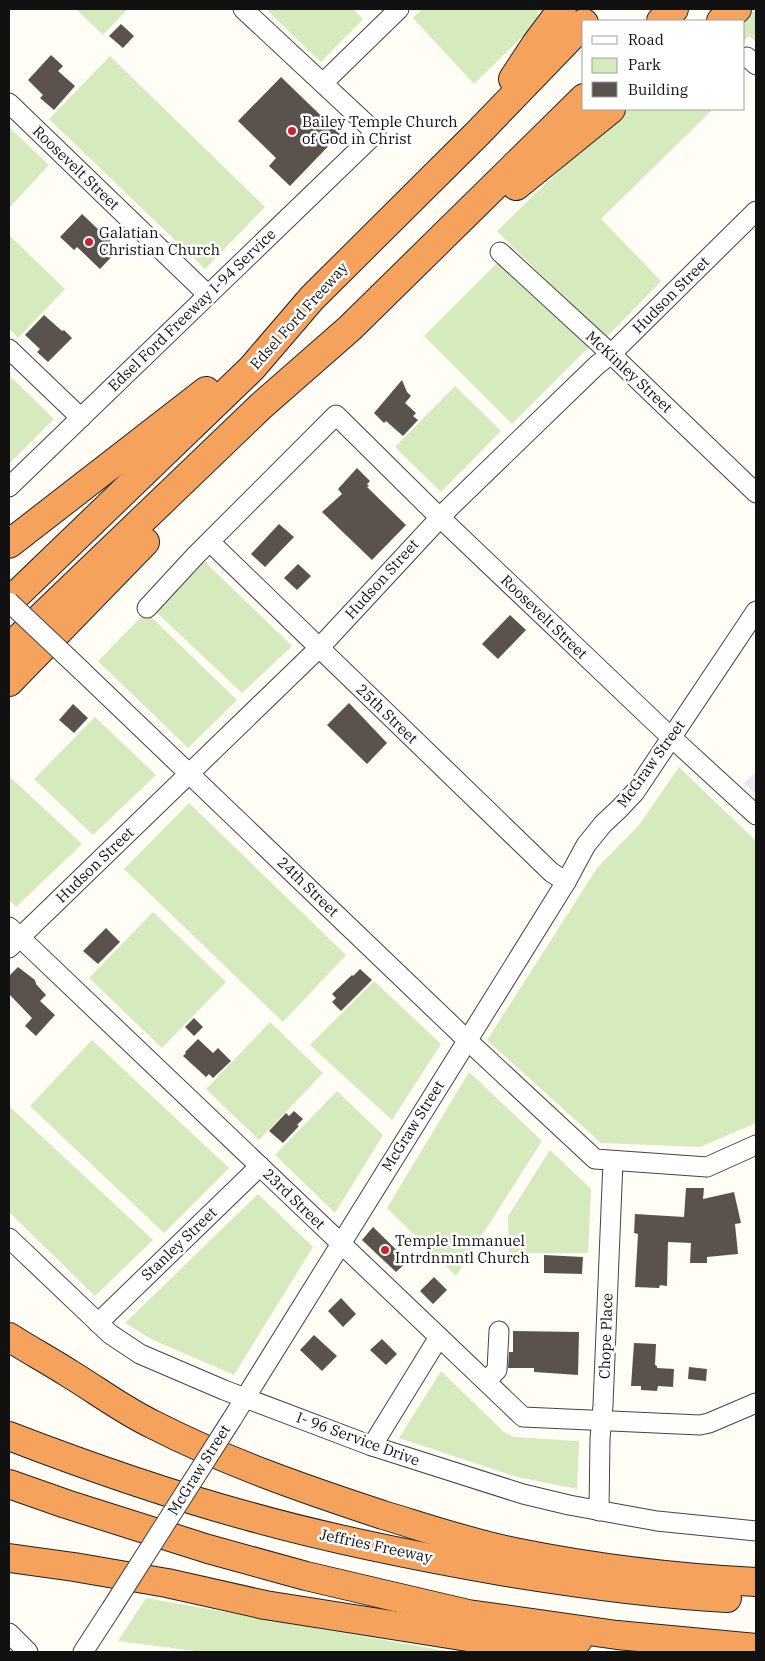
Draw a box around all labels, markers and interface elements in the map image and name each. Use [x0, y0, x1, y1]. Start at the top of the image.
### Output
legend [582, 20, 745, 110]
text: Road [628, 30, 664, 49]
text: Park [628, 55, 661, 74]
text: Building [628, 80, 688, 99]
place label: Bailey Temple Church of God in Christ [302, 112, 458, 148]
street label: Roosevelt Street [29, 121, 124, 214]
marker: Bailey Temple Church of God in Christ [286, 125, 298, 137]
place label: Galatian Christian Church [99, 223, 220, 259]
street label: Edsel Ford Freeway I-94 Service [104, 224, 280, 395]
marker: Galatian Christian Church [83, 236, 95, 248]
street label: Hudson Street [628, 252, 713, 337]
street label: Edsel Ford Freeway [245, 258, 352, 373]
street label: McKinley Street [582, 327, 677, 417]
street label: Hudson Street [341, 535, 423, 623]
street label: Roosevelt Street [497, 570, 592, 663]
street label: 25th Street [353, 680, 422, 748]
street label: McGraw Street [612, 716, 689, 811]
street label: Hudson Street [52, 823, 138, 907]
street label: 24th Street [274, 853, 343, 921]
street label: McGraw Street [377, 1077, 448, 1175]
street label: 23rd Street [259, 1164, 330, 1233]
street label: Stanley Street [137, 1203, 220, 1285]
place label: Temple Immanuel Intrdnmntl Church [395, 1231, 530, 1267]
marker: Temple Immanuel Intrdnmntl Church [379, 1244, 391, 1256]
street label: Chope Place [595, 1293, 616, 1379]
street label: I- 96 Service Drive [294, 1407, 422, 1470]
street label: McGraw Street [163, 1421, 234, 1519]
street label: Jeffries Freeway [318, 1524, 434, 1567]

